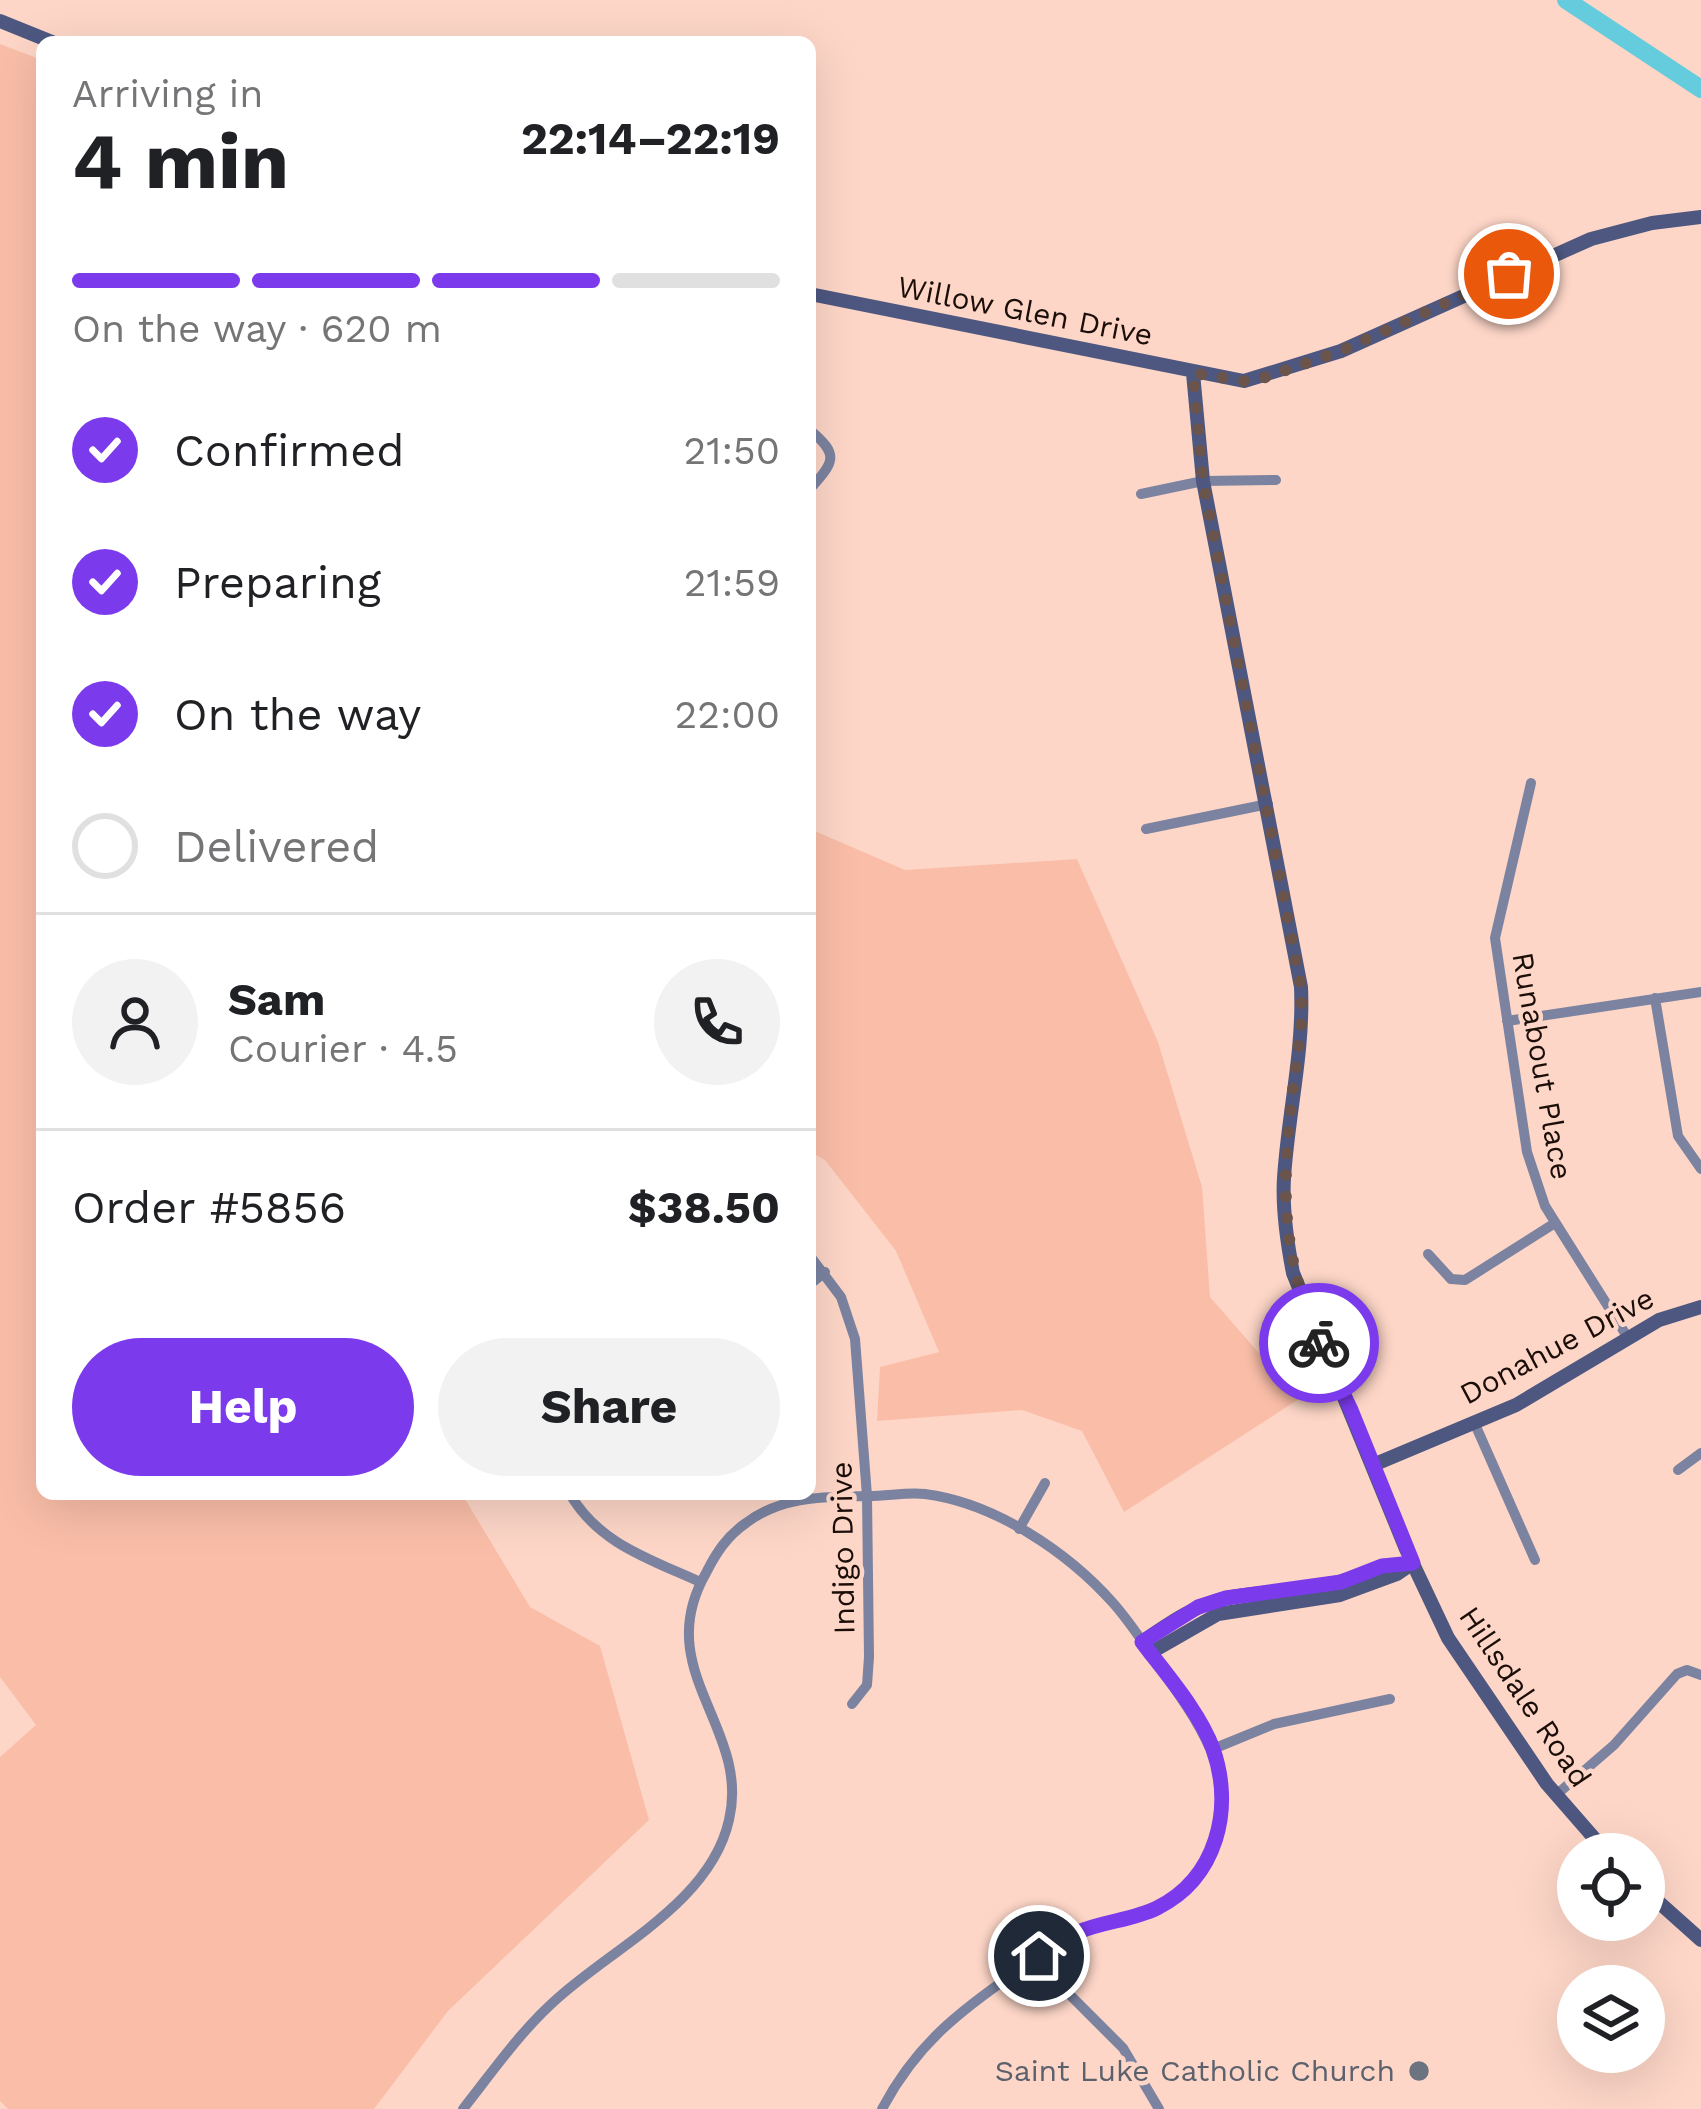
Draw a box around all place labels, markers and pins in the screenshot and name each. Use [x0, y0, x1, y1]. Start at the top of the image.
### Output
pin [1458, 223, 1560, 325]
pin [988, 1905, 1090, 2007]
place label: Saint Luke Catholic Church [995, 2053, 1395, 2088]
marker: Saint Luke Catholic Church [1406, 2058, 1432, 2084]

